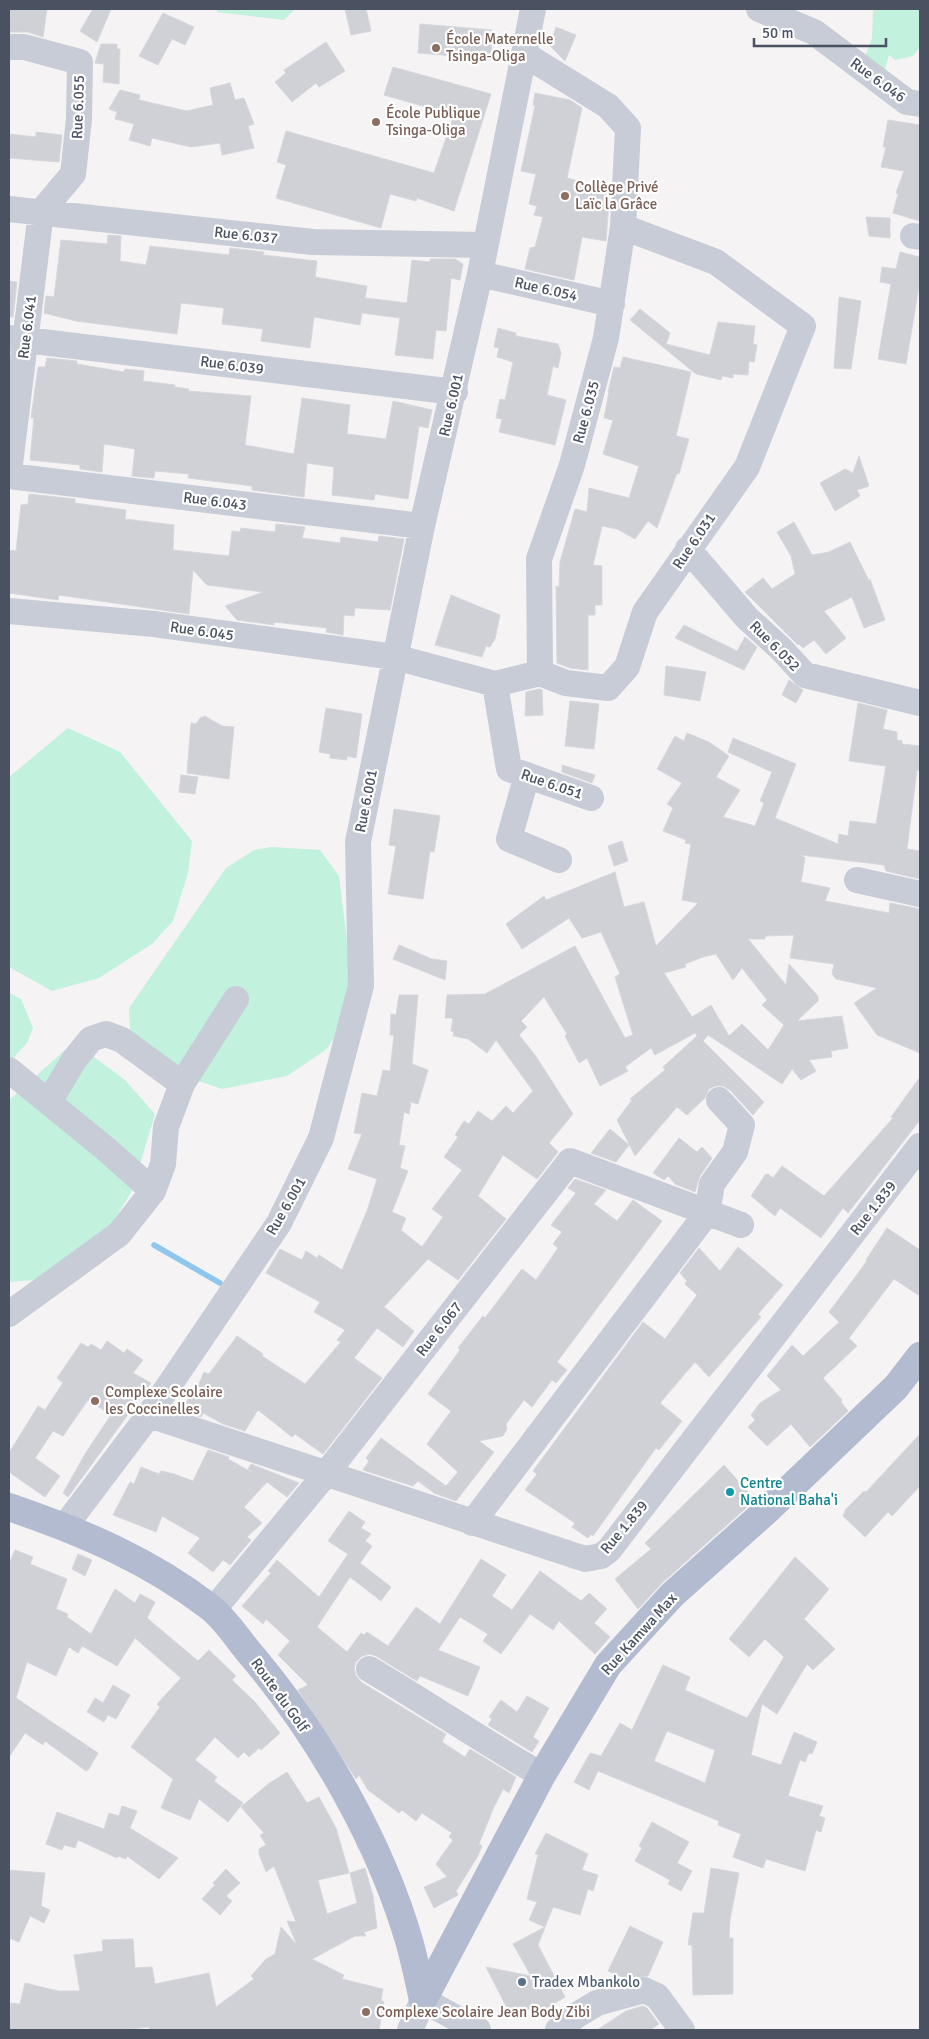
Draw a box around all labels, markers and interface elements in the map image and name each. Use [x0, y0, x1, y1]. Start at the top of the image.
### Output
scale bar [754, 15, 886, 47]
text: 50 m [762, 24, 793, 42]
place label: École Maternelle Tsinga-Oliga [446, 29, 554, 65]
marker: École Maternelle Tsinga-Oliga [430, 42, 442, 54]
street label: Rue 6.046 [847, 54, 909, 106]
street label: Rue 6.055 [68, 75, 88, 139]
place label: École Publique Tsinga-Oliga [386, 103, 481, 139]
marker: École Publique Tsinga-Oliga [370, 116, 382, 128]
place label: Collège Privé Laïc la Grâce [575, 178, 659, 213]
marker: Collège Privé Laïc la Grâce [559, 190, 571, 202]
street label: Rue 6.037 [213, 223, 279, 247]
street label: Rue 6.054 [513, 273, 579, 305]
street label: Rue 6.041 [14, 294, 40, 360]
street label: Rue 6.039 [199, 352, 265, 378]
street label: Rue 6.001 [435, 372, 467, 438]
street label: Rue 6.035 [569, 379, 603, 445]
street label: Rue 6.043 [182, 488, 248, 514]
street label: Rue 6.031 [669, 509, 719, 573]
street label: Rue 6.052 [746, 617, 804, 675]
street label: Rue 6.045 [169, 618, 235, 644]
street label: Rue 6.051 [519, 765, 585, 803]
street label: Rue 6.001 [351, 768, 381, 834]
street label: Rue 6.001 [262, 1174, 310, 1238]
street label: Rue 1.839 [846, 1177, 900, 1239]
street label: Rue 6.067 [412, 1298, 466, 1360]
place label: Complexe Scolaire les Coccinelles [105, 1383, 223, 1418]
marker: Complexe Scolaire les Coccinelles [89, 1395, 101, 1407]
place label: Centre National Baha'i [740, 1474, 838, 1509]
marker: Centre National Baha'i [724, 1486, 736, 1498]
street label: Rue 1.839 [597, 1497, 651, 1557]
street label: Rue Kamwa Max [597, 1589, 681, 1679]
street label: Route du Golf [247, 1655, 313, 1736]
place label: Tradex Mbankolo [532, 1973, 640, 1991]
marker: Tradex Mbankolo [516, 1976, 528, 1988]
place label: Complexe Scolaire Jean Body Zibi [376, 2003, 590, 2021]
marker: Complexe Scolaire Jean Body Zibi [360, 2006, 372, 2018]

